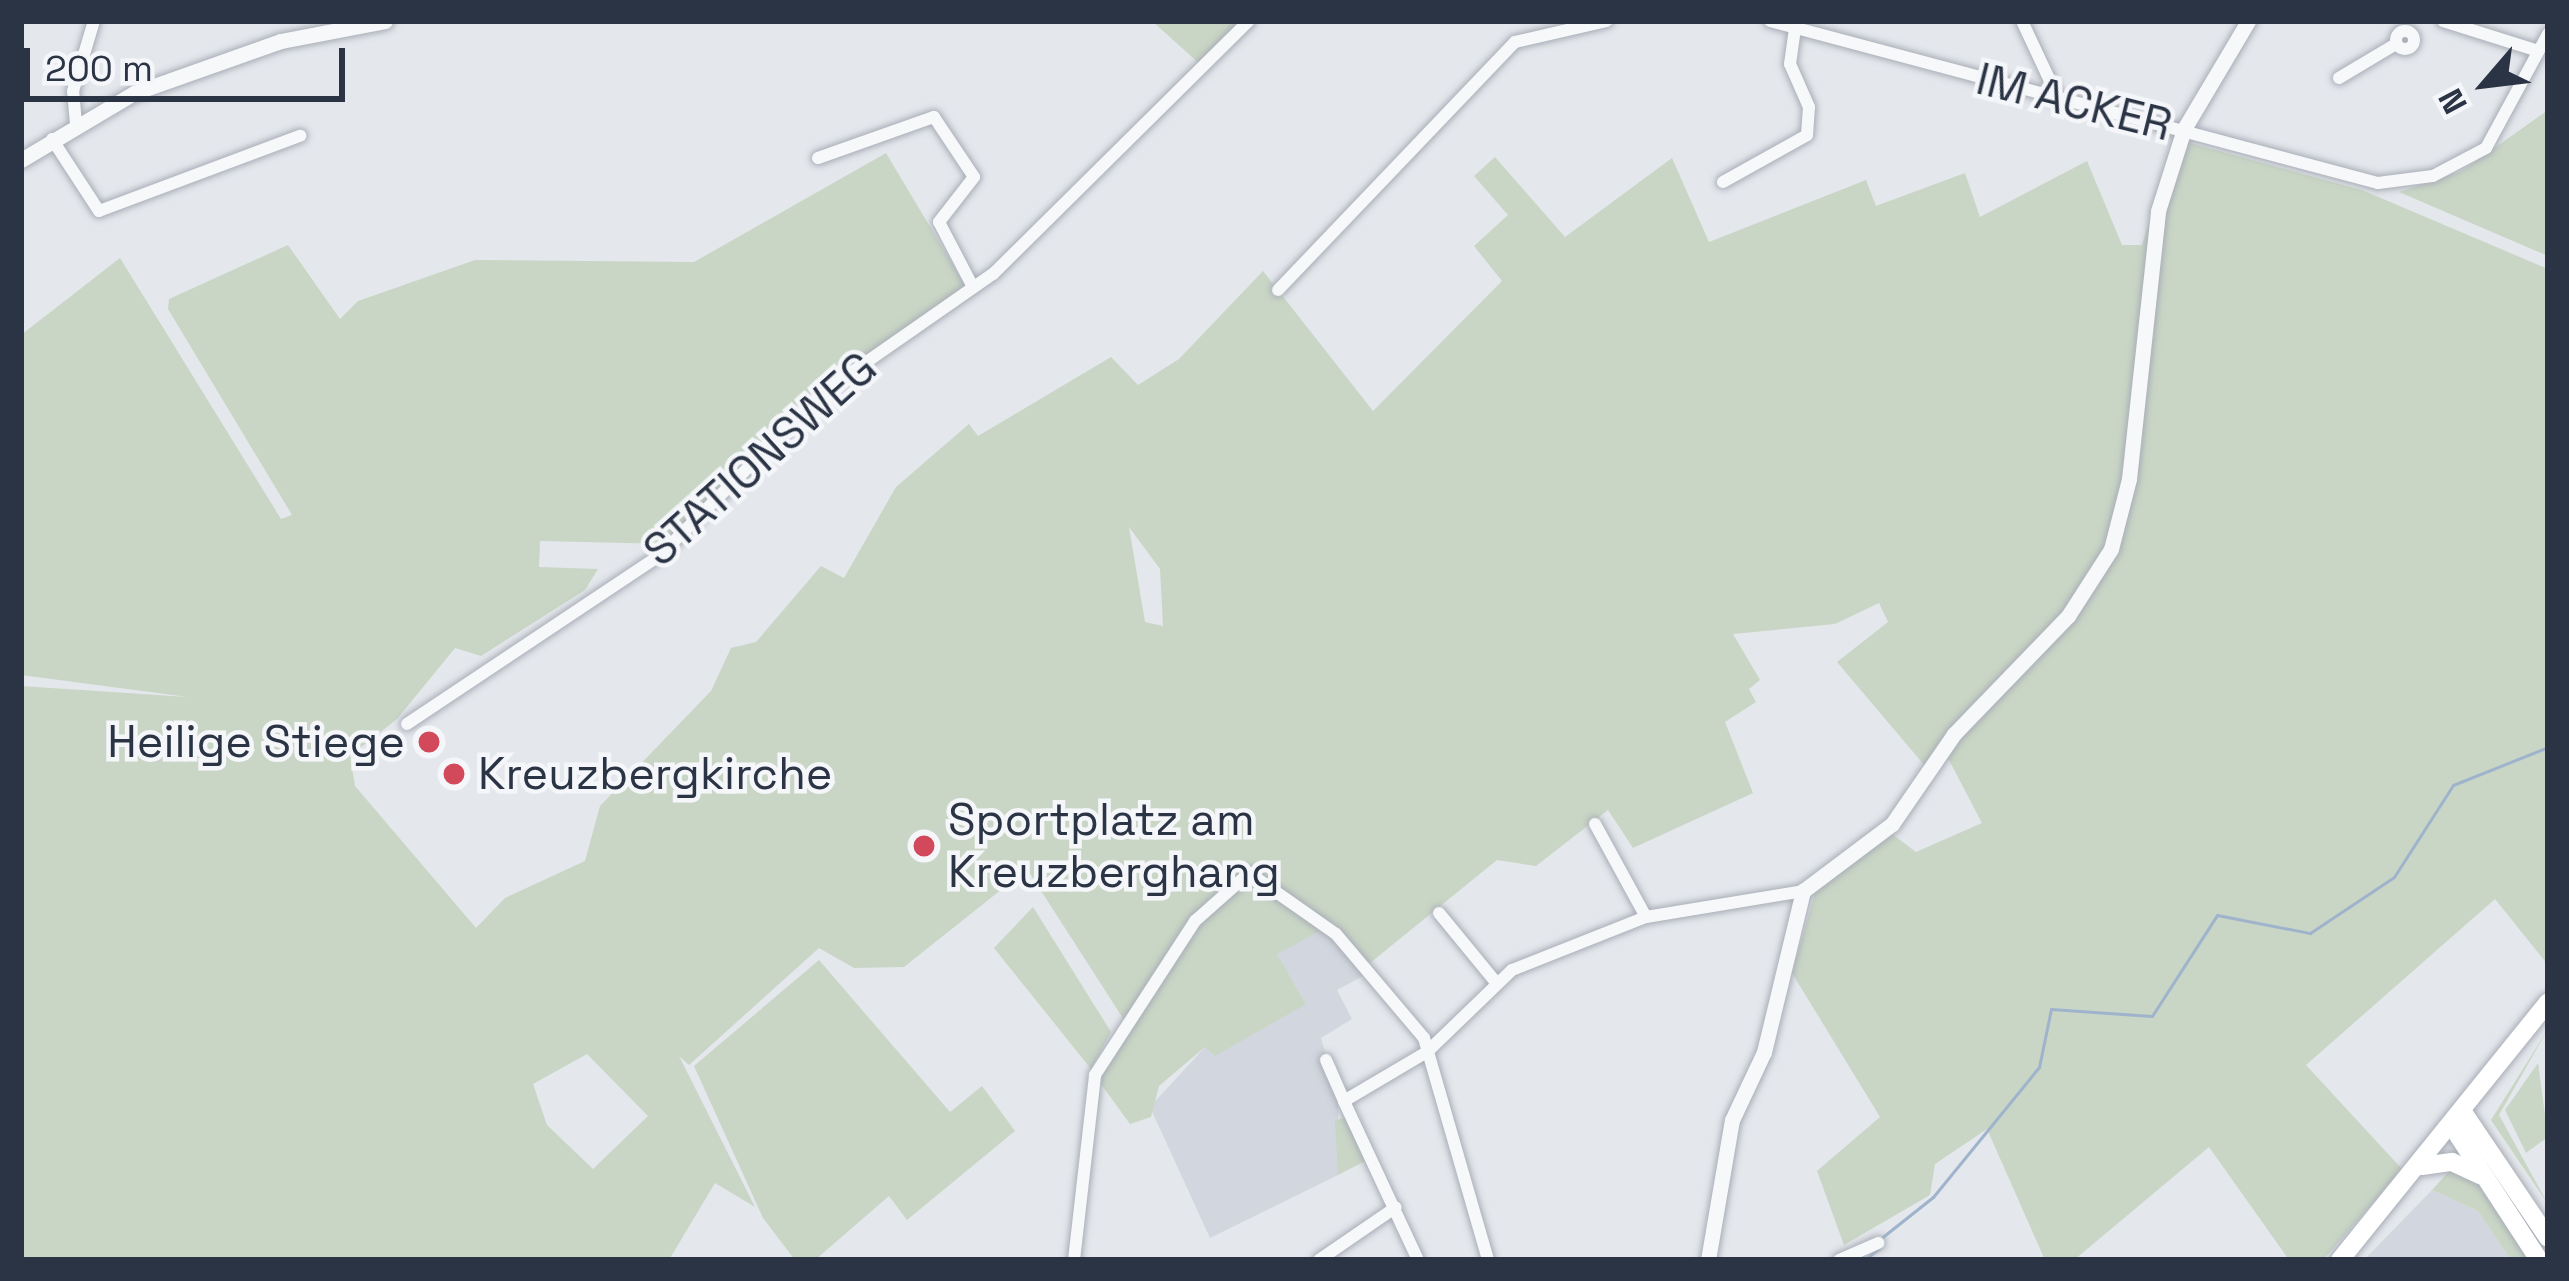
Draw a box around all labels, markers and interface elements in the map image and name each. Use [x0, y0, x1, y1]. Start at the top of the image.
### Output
scale bar [30, 24, 351, 98]
north arrow [2425, 24, 2545, 144]
text: 200 m [45, 46, 153, 92]
street label: IM ACKER [1971, 52, 2177, 152]
text: N [2429, 81, 2477, 121]
street label: STATIONSWEG [633, 341, 887, 577]
place label: Heilige Stiege [107, 715, 405, 769]
marker: Heilige Stiege [416, 729, 442, 755]
place label: Kreuzbergkirche [478, 747, 832, 801]
marker: Kreuzbergkirche [441, 761, 467, 787]
place label: Sportplatz am Kreuzberghang [948, 793, 1280, 899]
marker: Sportplatz am Kreuzberghang [911, 833, 937, 859]

